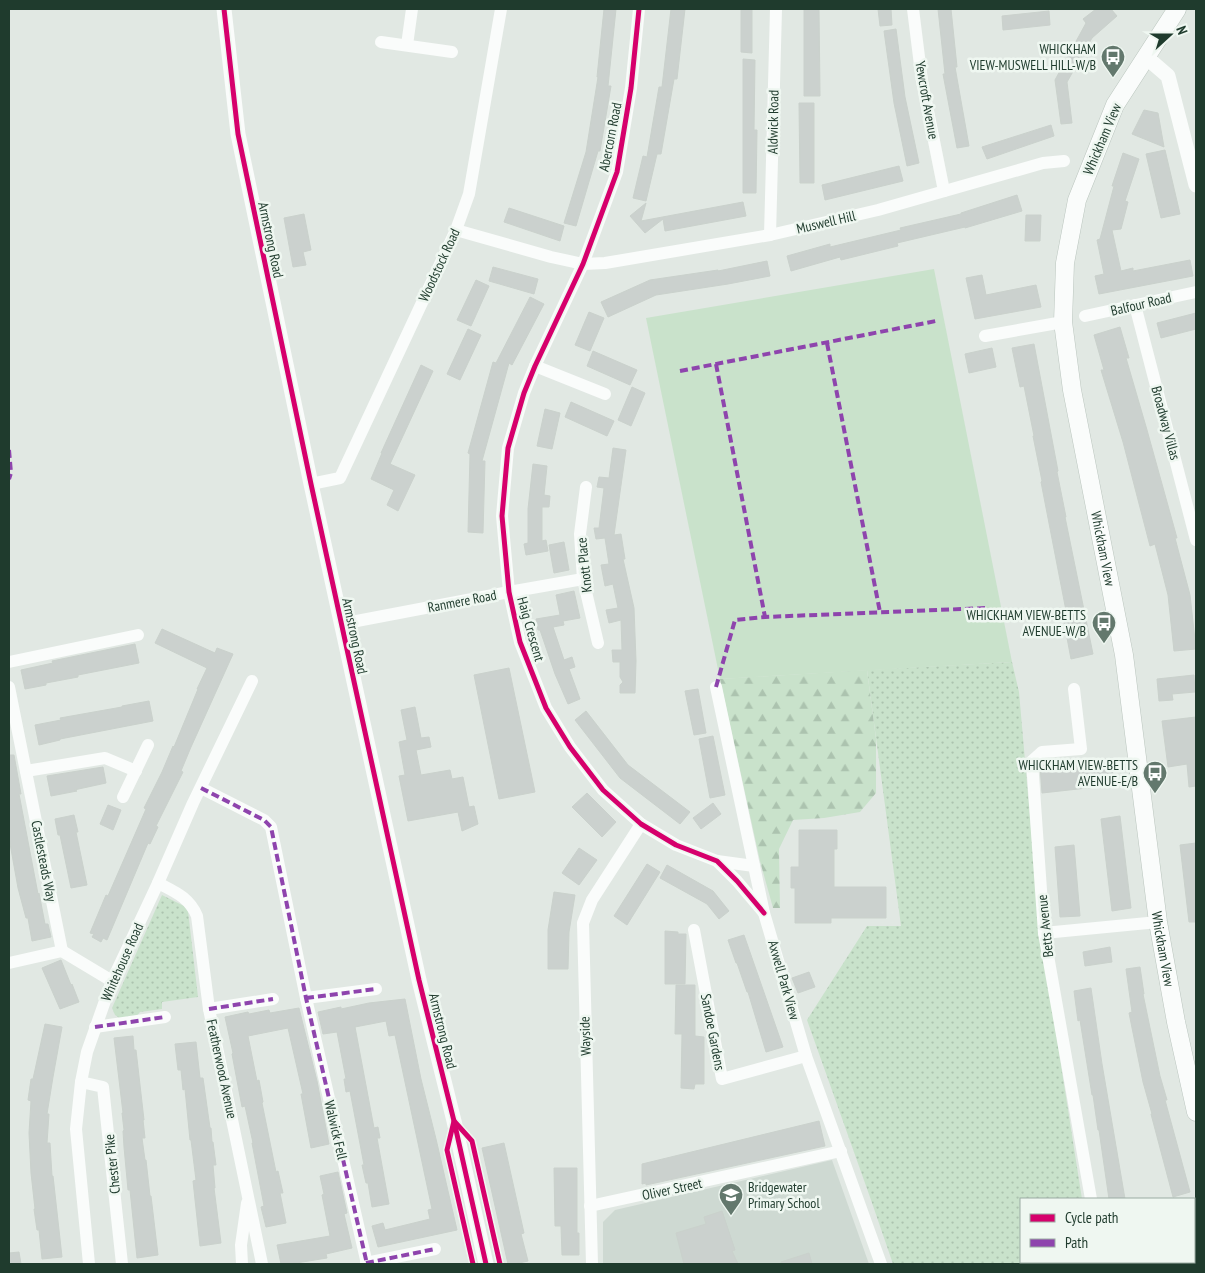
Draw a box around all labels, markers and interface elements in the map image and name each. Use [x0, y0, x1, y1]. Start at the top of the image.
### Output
north arrow [1145, 10, 1195, 60]
text: N [1172, 24, 1192, 37]
place label: WHICKHAM VIEW-MUSWELL HILL-W/B [969, 40, 1096, 74]
bus stop icon: WHICKHAM VIEW-MUSWELL HILL-W/B [1100, 44, 1126, 78]
street label: Yewcroft Avenue [911, 59, 943, 141]
street label: Aldwick Road [763, 90, 783, 154]
street label: Whickham View [1079, 100, 1125, 177]
street label: Abercorn Road [594, 101, 626, 173]
street label: Armstrong Road [254, 200, 288, 280]
street label: Muswell Hill [795, 206, 858, 238]
street label: Woodstock Road [414, 226, 464, 304]
street label: Balfour Road [1109, 288, 1173, 320]
street label: Broadway Villas [1147, 384, 1185, 462]
street label: Whickham View [1087, 510, 1119, 588]
street label: Knott Place [572, 536, 596, 593]
street label: Ranmere Road [426, 586, 498, 616]
street label: Haig Crescent [513, 595, 549, 663]
street label: Armstrong Road [338, 596, 372, 676]
place label: WHICKHAM VIEW-BETTS AVENUE-W/B [967, 606, 1086, 640]
bus stop icon: WHICKHAM VIEW-BETTS AVENUE-W/B [1091, 610, 1117, 644]
place label: WHICKHAM VIEW-BETTS AVENUE-E/B [1019, 756, 1138, 790]
bus stop icon: WHICKHAM VIEW-BETTS AVENUE-E/B [1142, 760, 1168, 794]
street label: Castlesteads Way [27, 819, 61, 904]
street label: Betts Avenue [1033, 894, 1057, 958]
street label: Whickham View [1148, 910, 1179, 989]
street label: Whitehouse Road [97, 920, 147, 1004]
street label: Axwell Park View [764, 938, 804, 1023]
street label: Armstrong Road [425, 991, 461, 1071]
street label: Sandoe Gardens [697, 992, 729, 1072]
street label: Wayside [575, 1016, 595, 1056]
street label: Featherwood Avenue [203, 1018, 241, 1121]
street label: Walwick Fell [320, 1099, 352, 1162]
street label: Chester Pike [100, 1133, 124, 1195]
street label: Oliver Street [640, 1174, 704, 1204]
place label: Bridgewater Primary School [748, 1178, 820, 1212]
school or university icon: Bridgewater Primary School [718, 1182, 744, 1216]
legend [1020, 1198, 1195, 1263]
text: Cycle path [1065, 1208, 1118, 1227]
text: Path [1065, 1233, 1088, 1252]

